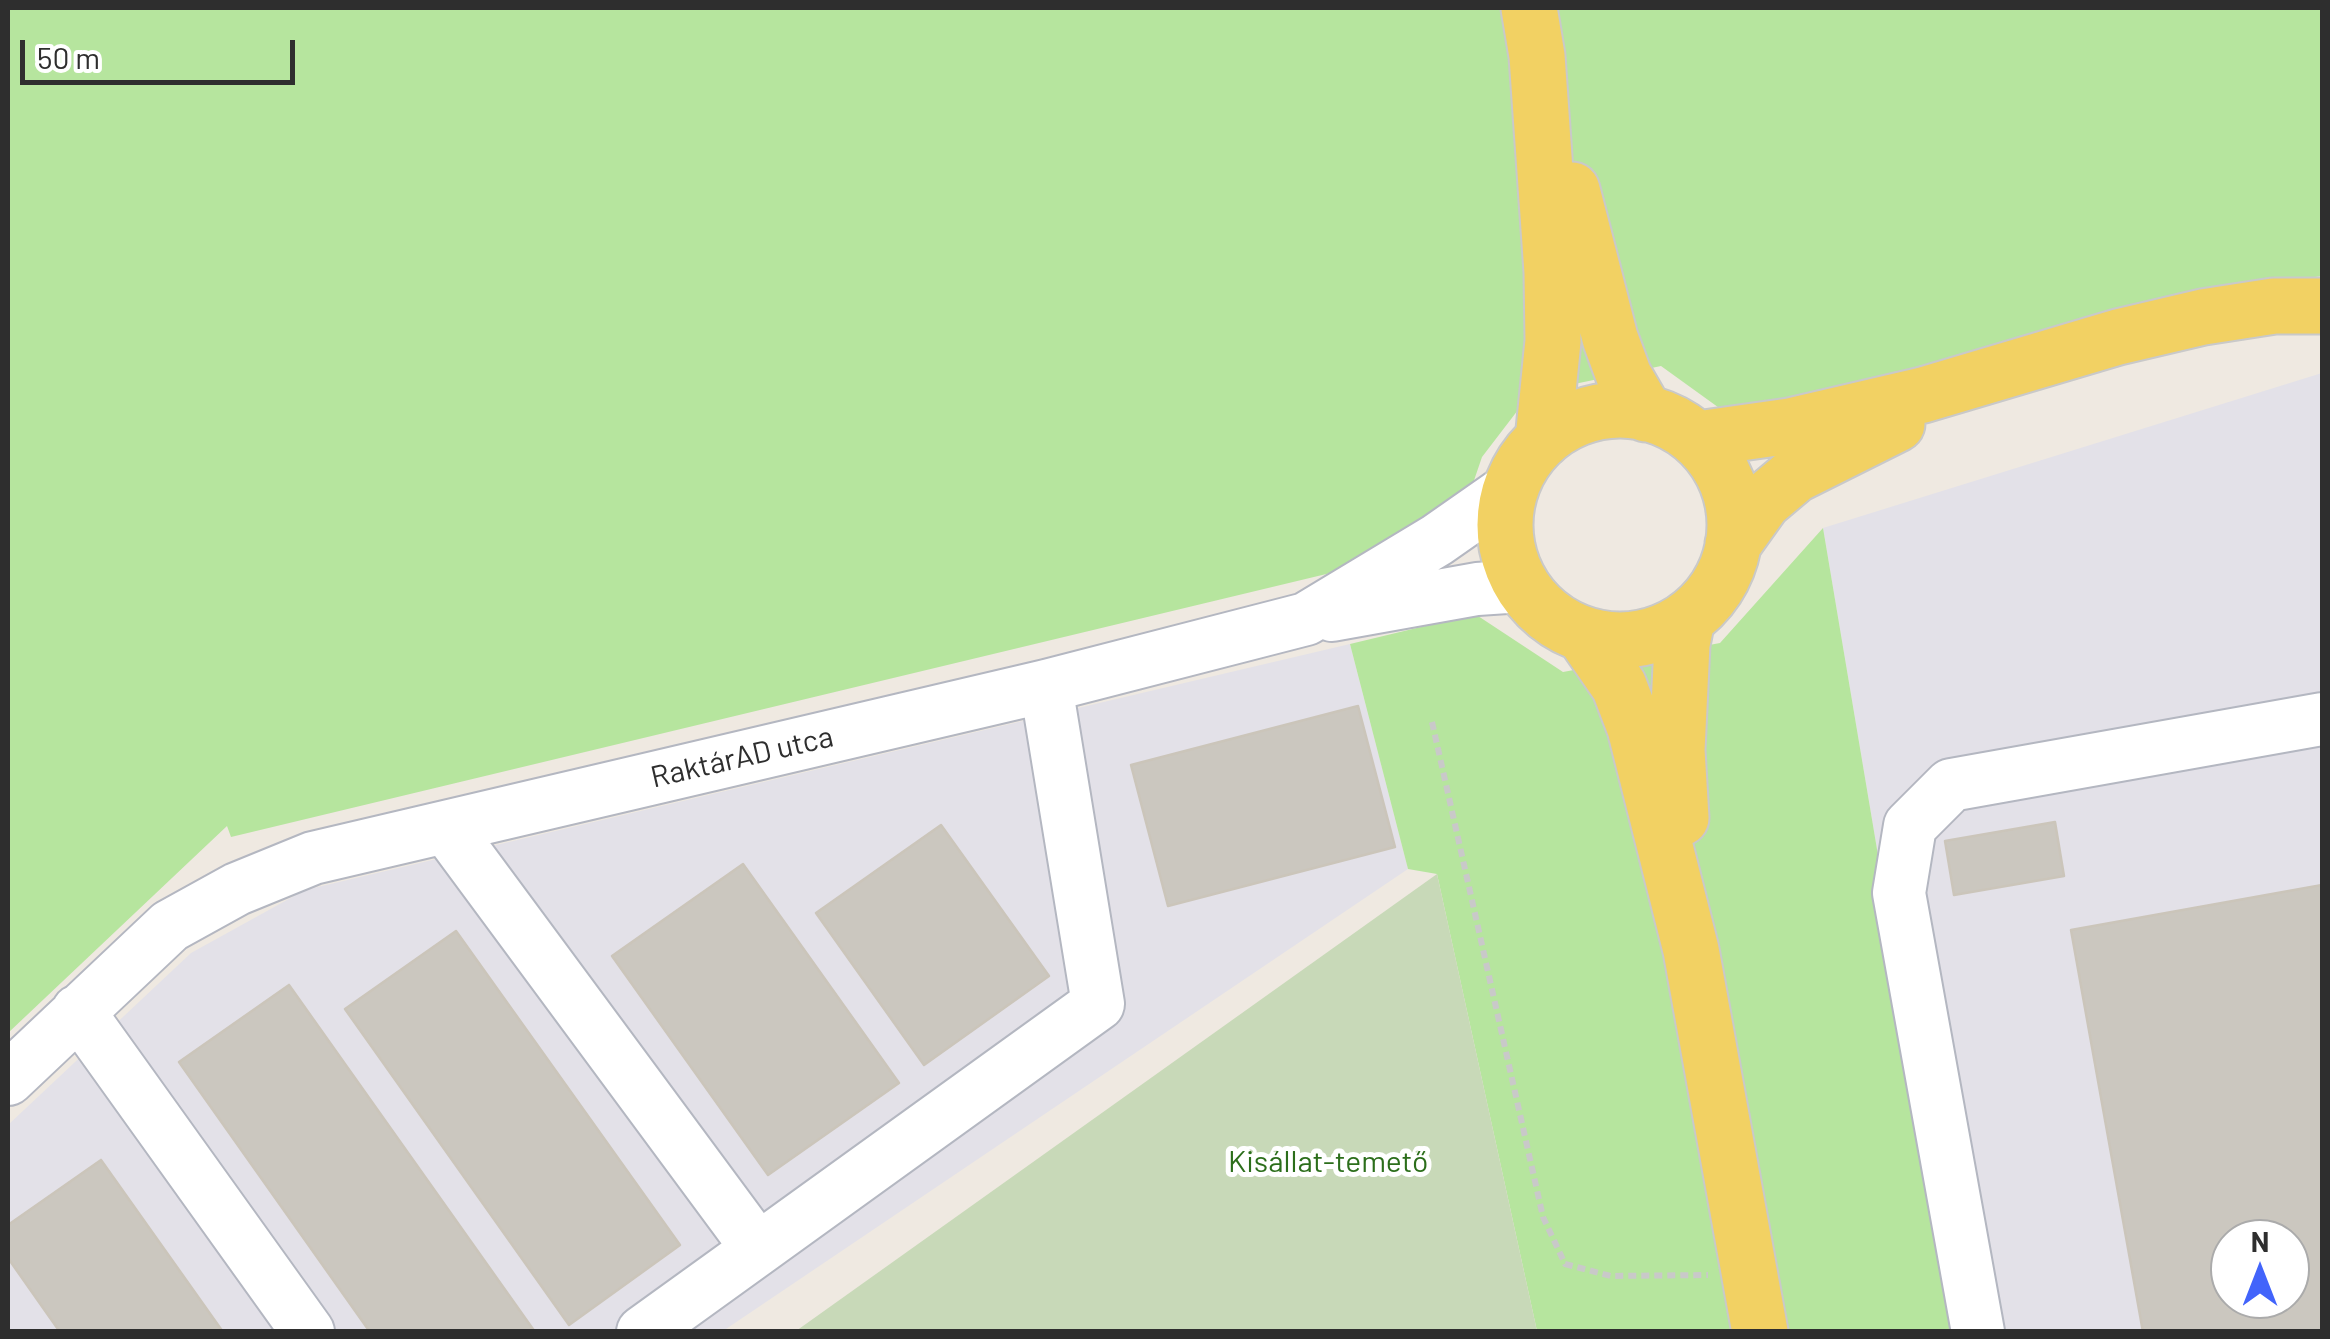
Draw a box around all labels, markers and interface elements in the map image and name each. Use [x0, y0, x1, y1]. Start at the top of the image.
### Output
scale bar [25, 20, 300, 82]
text: 50 m [37, 39, 100, 75]
street label: RaktárAD utca [647, 719, 837, 795]
park label: Kisállat-temető [1228, 1144, 1428, 1180]
north arrow [2210, 1219, 2310, 1319]
text: N [2251, 1224, 2269, 1258]

